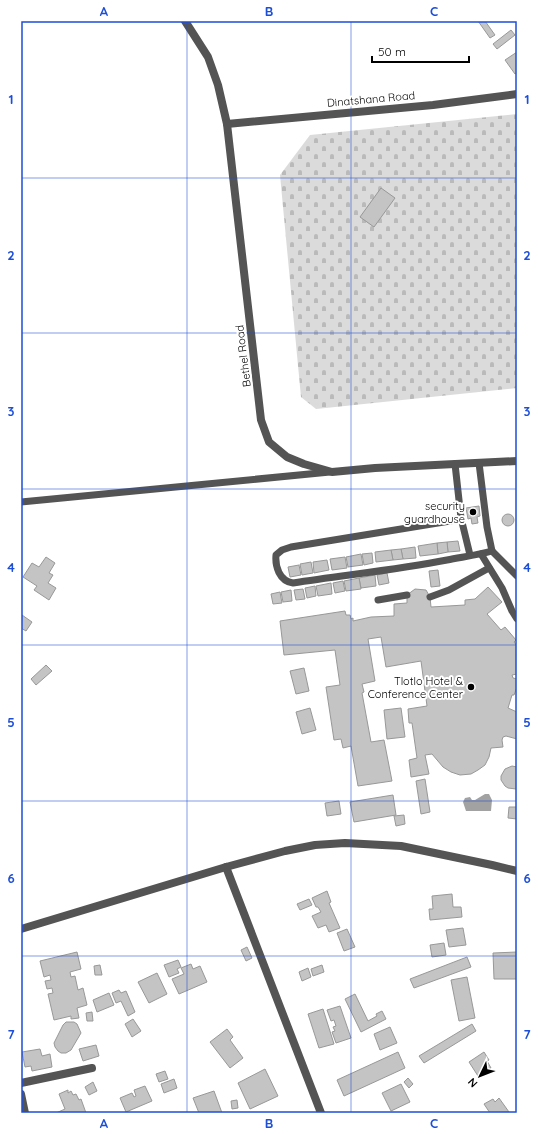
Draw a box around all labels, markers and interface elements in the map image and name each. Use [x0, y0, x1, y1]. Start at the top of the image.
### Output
text: A [100, 3, 109, 19]
text: B [265, 3, 273, 19]
text: C [430, 3, 438, 19]
scale bar [372, 38, 469, 64]
text: 50 m [378, 44, 406, 59]
street label: Dinatshana Road [326, 88, 416, 110]
text: 1 [8, 91, 14, 107]
text: 1 [524, 91, 530, 107]
text: 2 [7, 247, 15, 263]
text: 2 [523, 247, 531, 263]
street label: Bethel Road [232, 324, 254, 388]
text: 3 [8, 403, 15, 419]
text: 3 [524, 403, 531, 419]
place label: security guardhouse [404, 499, 465, 526]
marker: security guardhouse [468, 507, 478, 517]
text: 4 [7, 559, 15, 575]
text: 4 [523, 559, 531, 575]
place label: Tlotlo Hotel & Conference Center [368, 674, 464, 701]
marker: Tlotlo Hotel & Conference Center [466, 682, 476, 692]
text: 5 [7, 714, 15, 730]
text: 5 [523, 714, 531, 730]
text: 6 [7, 870, 15, 886]
text: 6 [523, 870, 531, 886]
text: 7 [7, 1026, 15, 1042]
text: 7 [523, 1026, 531, 1042]
north arrow [460, 1056, 500, 1096]
text: N [465, 1075, 481, 1091]
text: A [100, 1115, 109, 1131]
text: B [265, 1115, 273, 1131]
text: C [430, 1115, 438, 1131]

